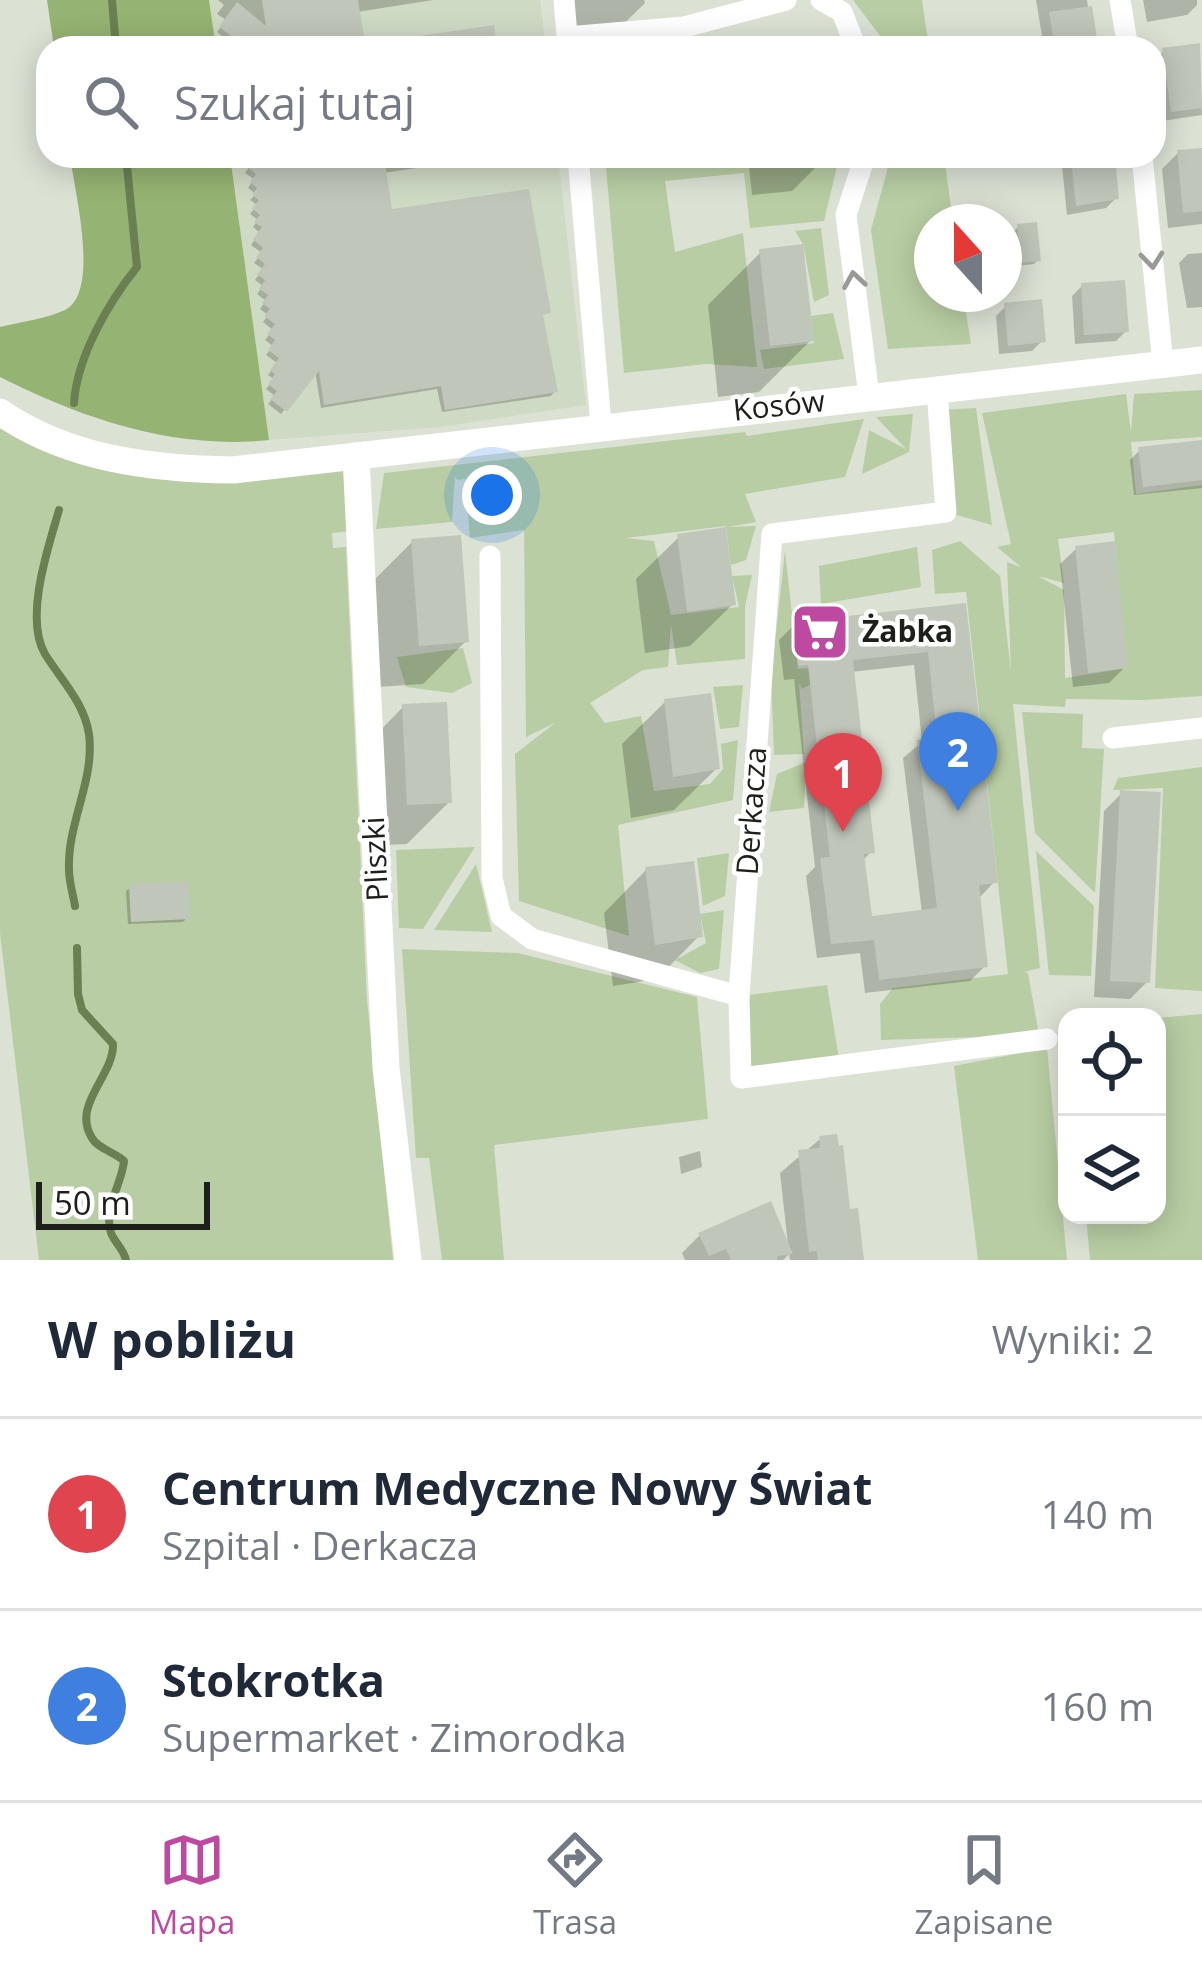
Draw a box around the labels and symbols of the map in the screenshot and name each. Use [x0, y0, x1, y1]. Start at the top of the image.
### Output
north arrow [914, 204, 1022, 312]
one-way arrow [1139, 251, 1164, 270]
one-way arrow [842, 270, 868, 289]
street label: Kosów [731, 379, 827, 430]
your location [462, 465, 522, 525]
supermarket icon: Żabka [789, 601, 851, 663]
place label: Żabka [862, 610, 953, 651]
pin: 2 [919, 712, 997, 811]
pin: 1 [804, 733, 882, 832]
street label: Derkacza [726, 745, 775, 876]
street label: Pliszki [352, 816, 397, 903]
scale bar [36, 1176, 210, 1229]

